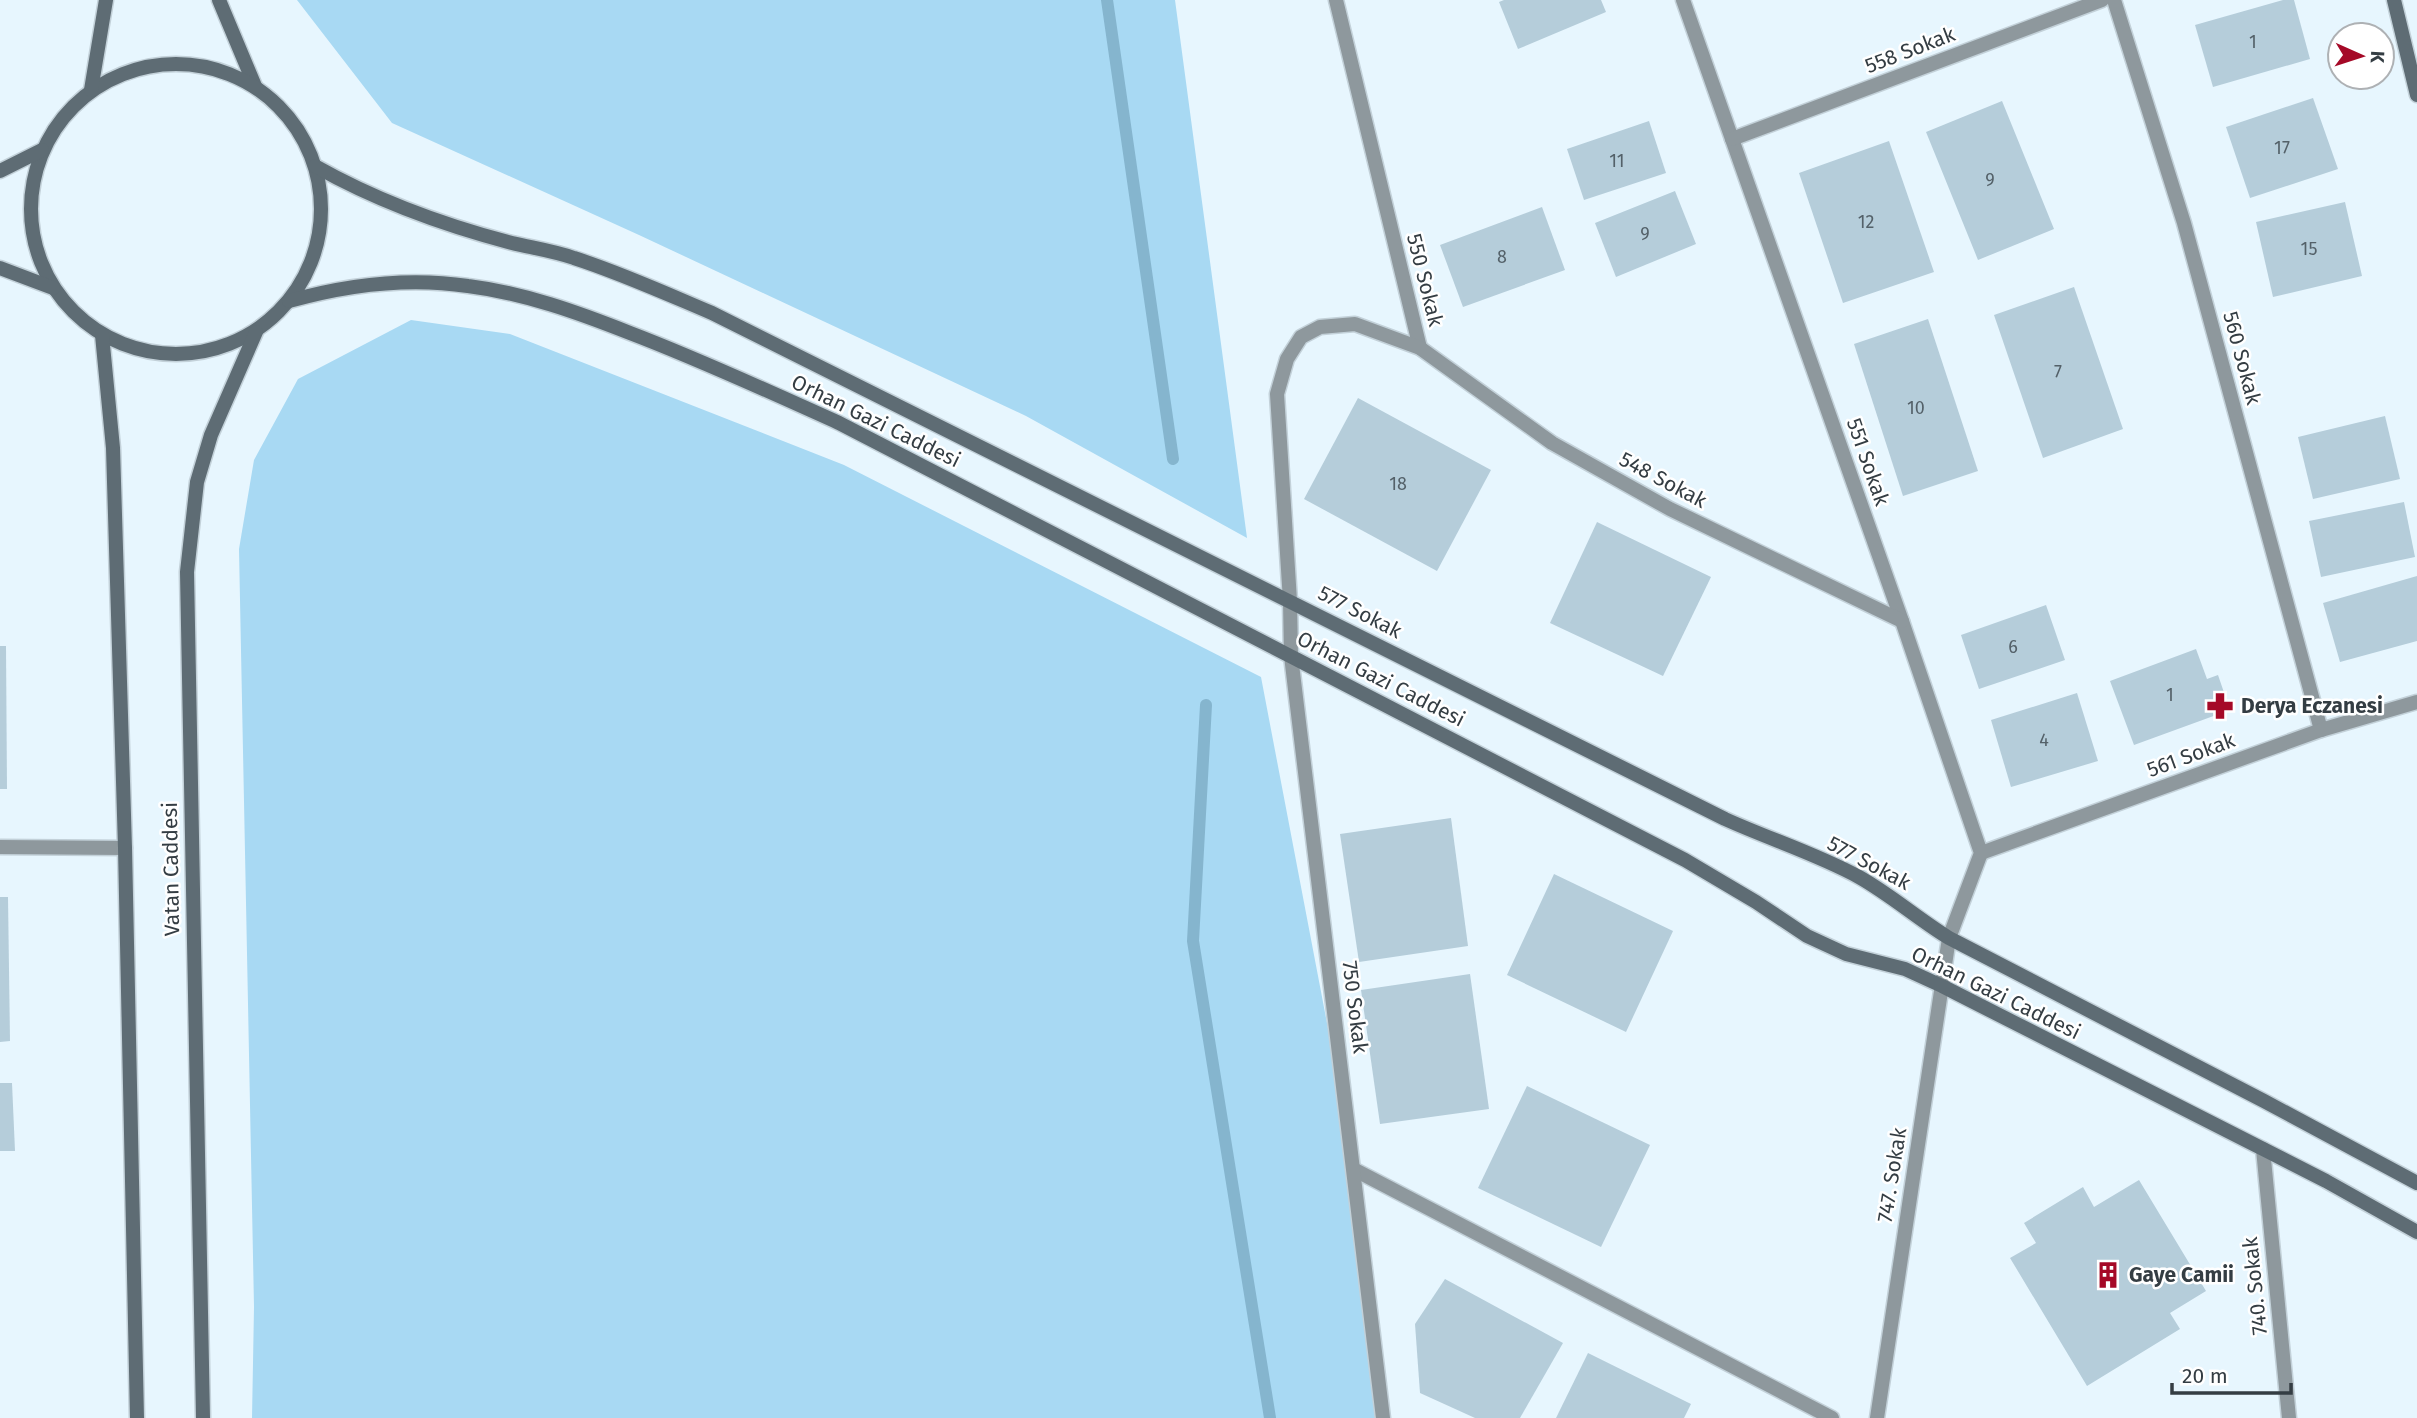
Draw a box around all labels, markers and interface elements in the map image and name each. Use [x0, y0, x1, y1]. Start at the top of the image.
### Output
street label: 558 Sokak [1861, 21, 1959, 79]
north arrow [2326, 21, 2396, 91]
house number: 1 [2249, 31, 2257, 53]
text: K [2366, 50, 2389, 64]
house number: 17 [2274, 137, 2290, 159]
house number: 11 [1609, 150, 1625, 172]
house number: 9 [1985, 169, 1995, 191]
house number: 12 [1858, 211, 1874, 233]
house number: 9 [1640, 223, 1650, 245]
street label: 550 Sokak [1401, 231, 1449, 329]
house number: 15 [2301, 238, 2317, 260]
house number: 8 [1497, 246, 1507, 268]
street label: 560 Sokak [2217, 309, 2267, 408]
house number: 7 [2054, 361, 2062, 383]
street label: Orhan Gazi Caddesi [787, 369, 965, 473]
house number: 10 [1907, 397, 1925, 419]
street label: 551 Sokak [1841, 415, 1895, 509]
street label: 548 Sokak [1615, 446, 1711, 514]
house number: 18 [1389, 473, 1407, 495]
street label: 577 Sokak [1314, 580, 1406, 644]
street label: Orhan Gazi Caddesi [1293, 625, 1469, 733]
house number: 6 [2008, 636, 2018, 658]
house number: 1 [2166, 684, 2174, 706]
pharmacy icon: Derya Eczanesi [2205, 691, 2235, 721]
place label: Derya Eczanesi [2241, 693, 2383, 719]
street label: 561 Sokak [2143, 727, 2239, 783]
house number: 4 [2039, 729, 2049, 751]
street label: Vatan Caddesi [157, 802, 185, 936]
street label: 577 Sokak [1823, 830, 1915, 896]
street label: Orhan Gazi Caddesi [1907, 941, 2085, 1045]
street label: 750 Sokak [1336, 959, 1374, 1055]
street label: 747. Sokak [1872, 1126, 1912, 1224]
street label: 740. Sokak [2237, 1236, 2273, 1336]
building icon: Gaye Camii [2093, 1260, 2123, 1290]
place label: Gaye Camii [2129, 1262, 2234, 1288]
scale bar [2172, 1352, 2291, 1396]
text: 20 m [2182, 1363, 2228, 1389]

